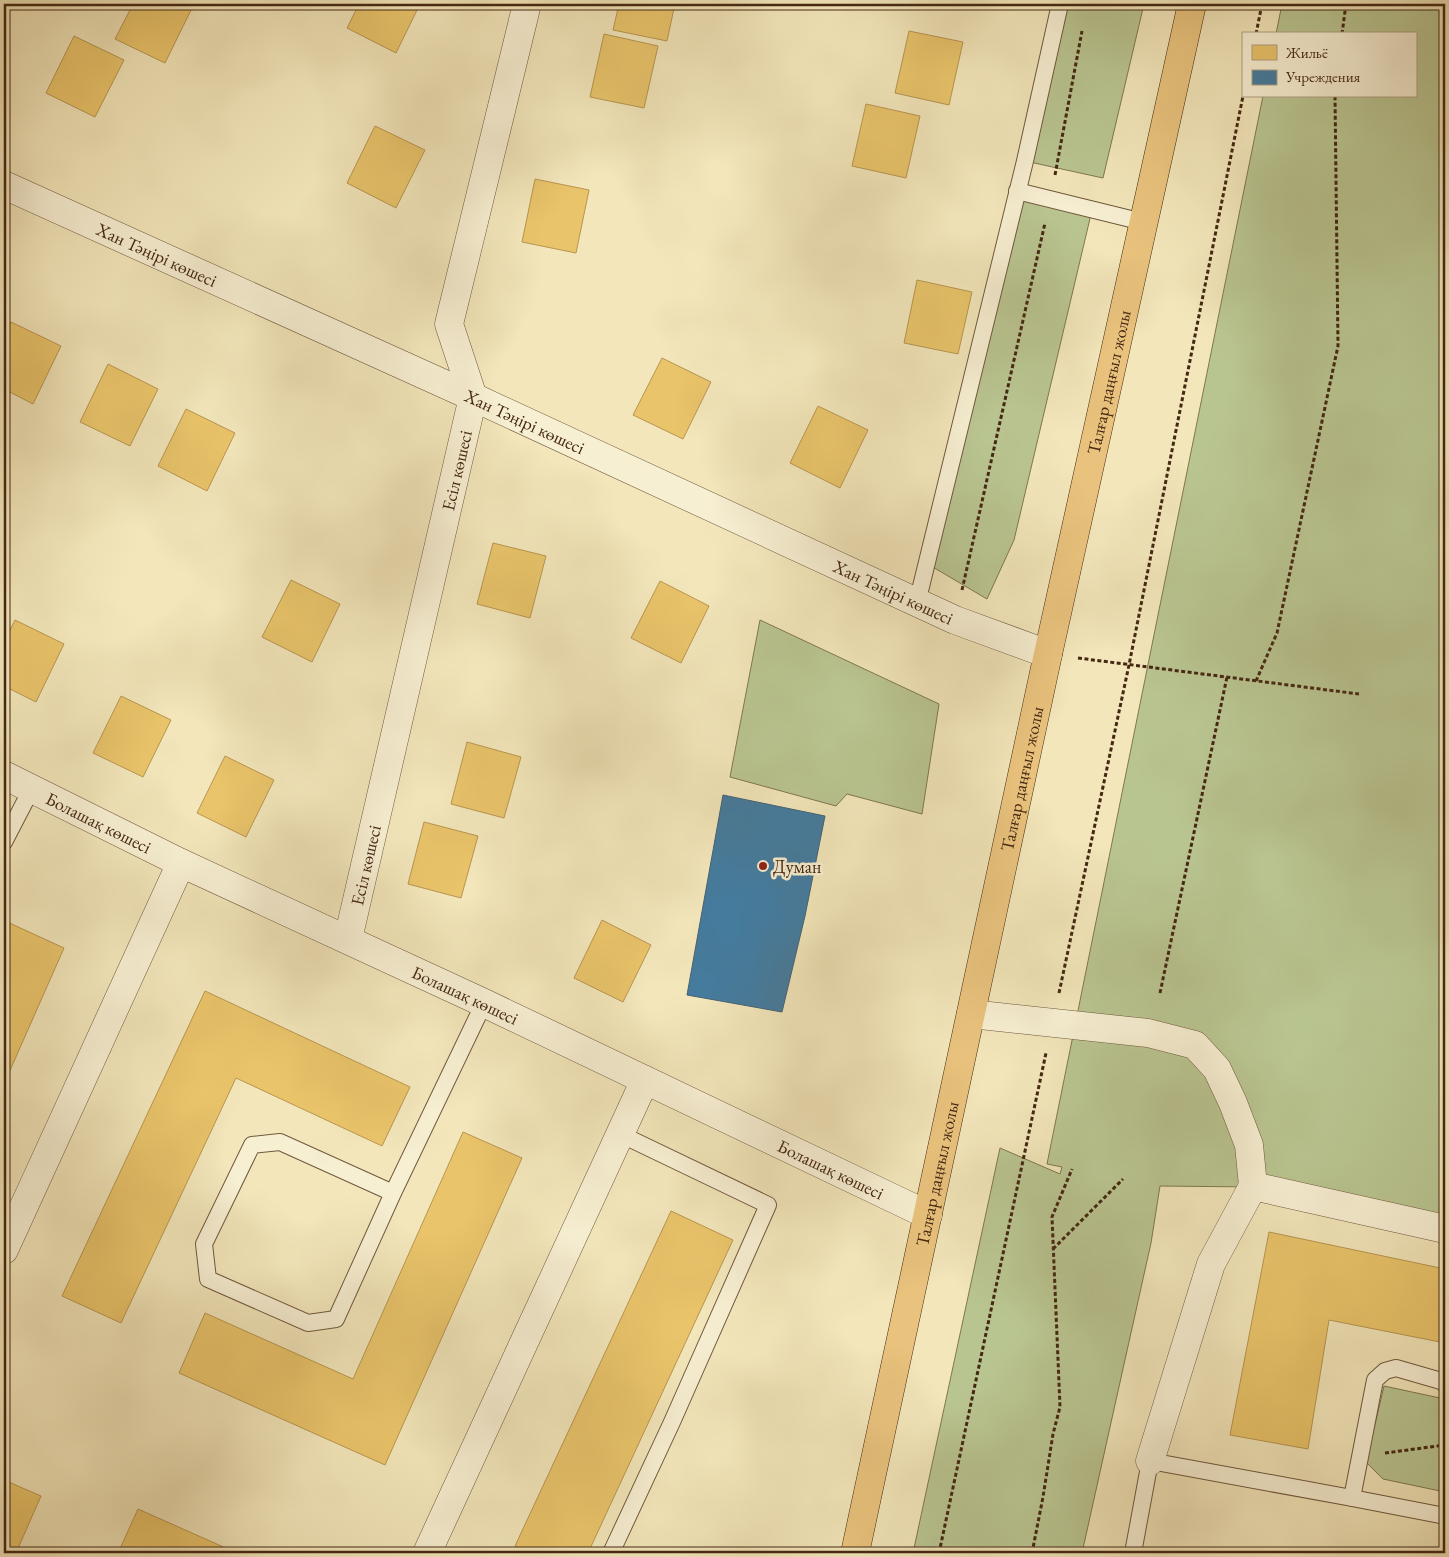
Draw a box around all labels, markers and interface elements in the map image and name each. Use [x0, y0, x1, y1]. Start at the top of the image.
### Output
legend [1242, 32, 1416, 98]
text: Жильё [1285, 43, 1328, 62]
text: Учреждения [1285, 67, 1361, 86]
street label: Хан Тәңірі көшесі [92, 217, 221, 292]
street label: Талғар даңғыл жолы [1081, 308, 1135, 457]
street label: Хан Тәңірі көшесі [460, 383, 589, 459]
street label: Есіл көшесі [436, 427, 477, 513]
street label: Хан Тәңірі көшесі [829, 553, 958, 629]
street label: Талғар даңғыл жолы [995, 704, 1048, 853]
street label: Болашақ көшесі [42, 786, 156, 858]
street label: Есіл көшесі [345, 822, 386, 907]
place label: Думан [773, 855, 821, 878]
marker: Думан [757, 860, 769, 872]
street label: Болашақ көшесі [408, 960, 523, 1030]
street label: Талғар даңғыл жолы [910, 1099, 963, 1248]
street label: Болашақ көшесі [774, 1134, 888, 1204]

